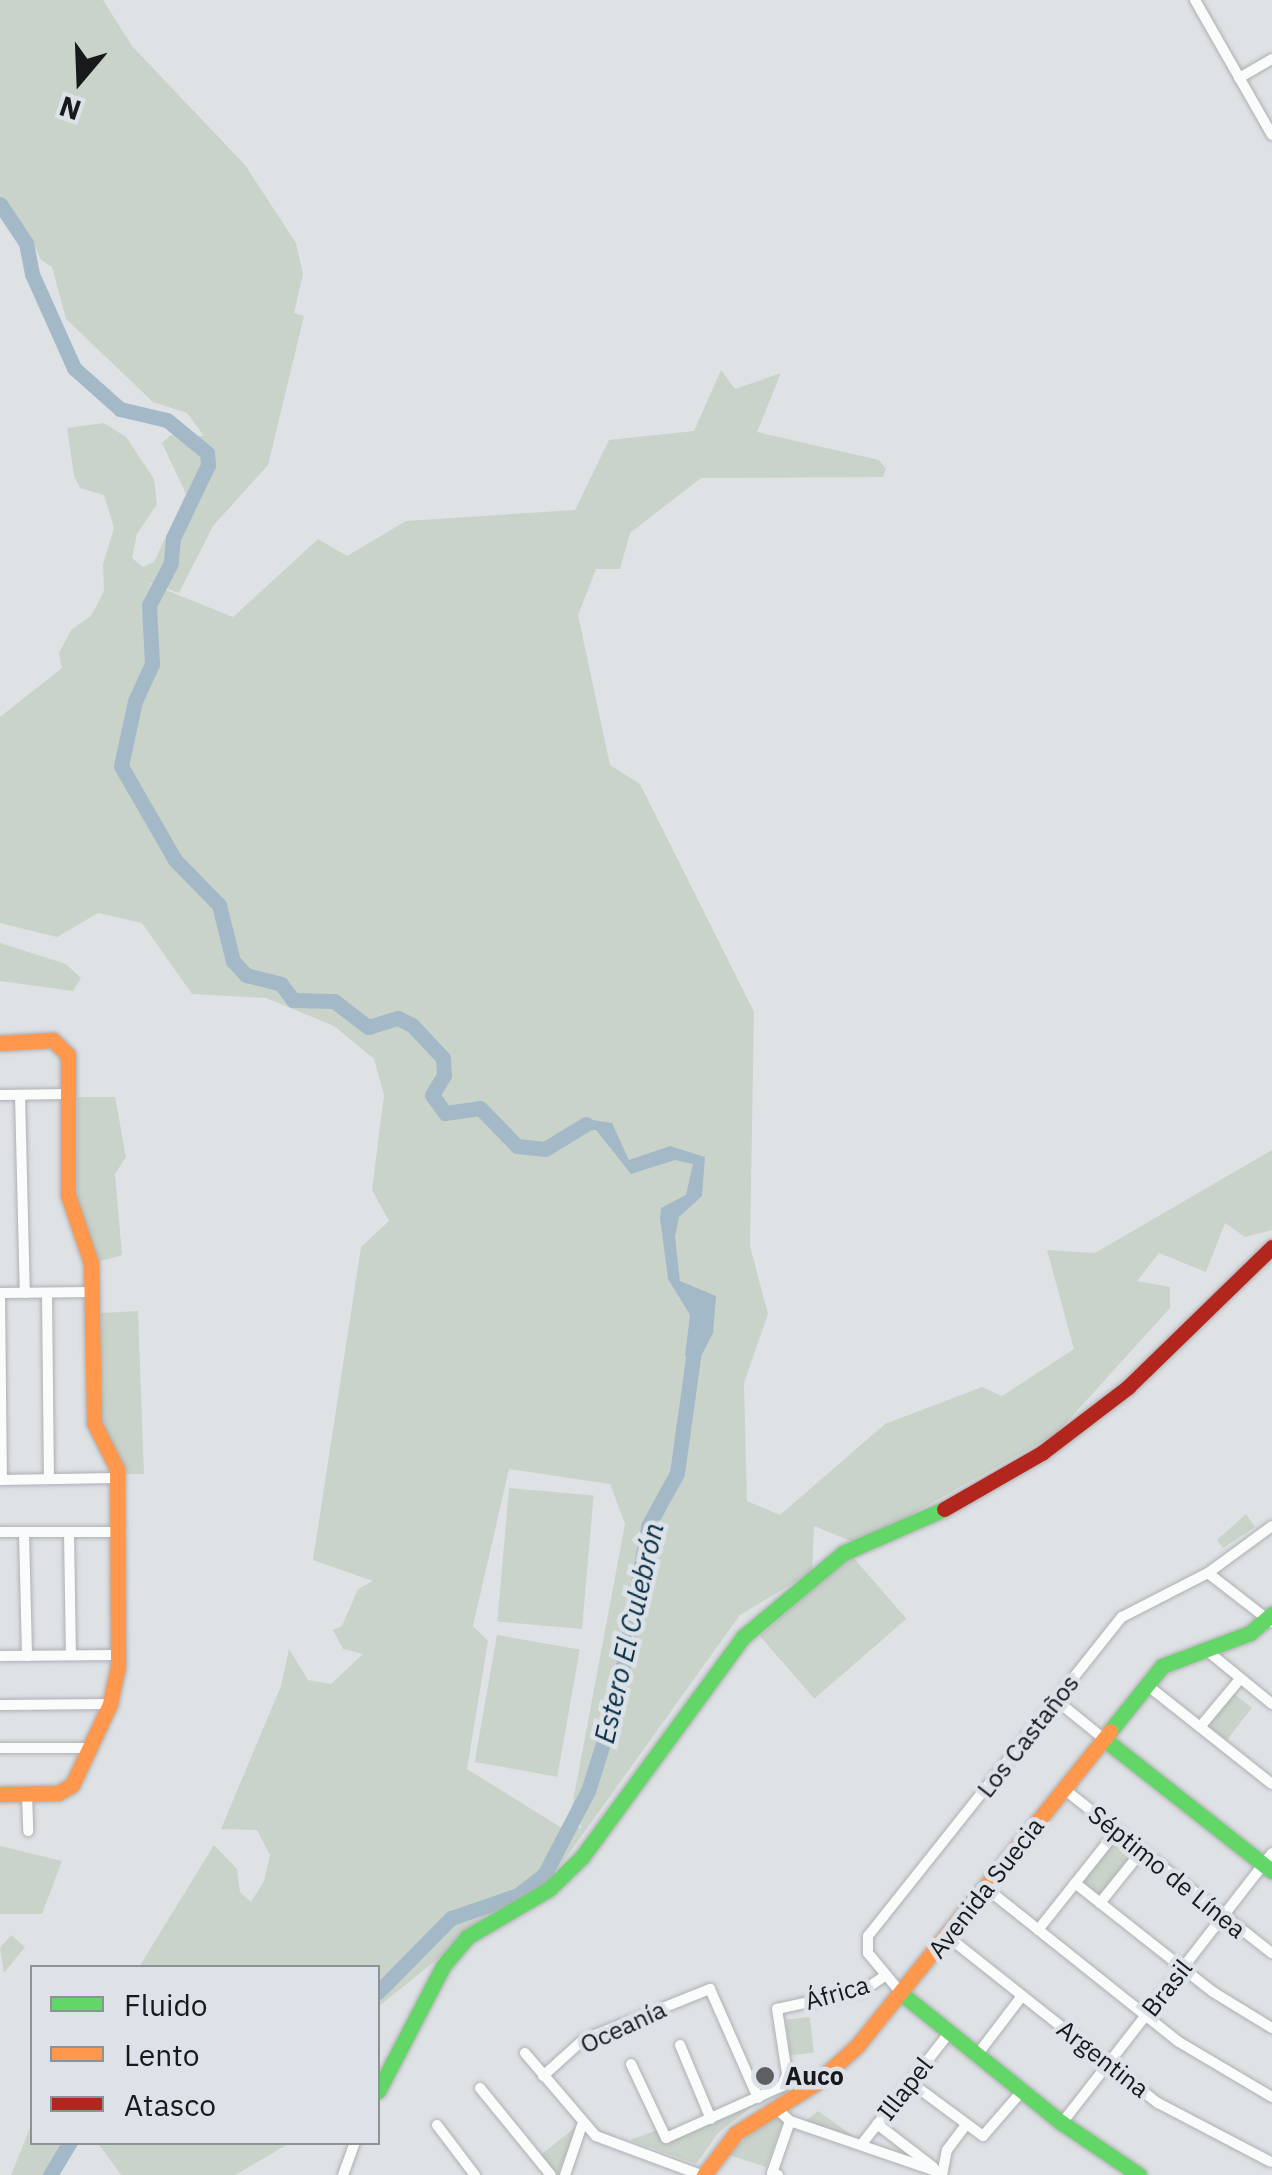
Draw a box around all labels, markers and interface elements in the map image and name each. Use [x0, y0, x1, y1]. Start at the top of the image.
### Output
north arrow [30, 30, 130, 130]
text: N [54, 88, 86, 130]
water label: Estero El Culebrón [587, 1520, 671, 1746]
street label: Los Castaños [971, 1669, 1085, 1803]
street label: Séptimo de Línea [1082, 1799, 1252, 1945]
street label: Avenida Suecia [922, 1812, 1050, 1964]
street label: Brasil [1135, 1954, 1199, 2022]
legend [30, 1965, 380, 2145]
street label: África [801, 1970, 873, 2016]
text: Fluido [124, 1985, 208, 2024]
street label: Oceanía [575, 1994, 671, 2060]
street label: Argentina [1051, 2014, 1155, 2104]
text: Lento [124, 2035, 199, 2074]
street label: Illapel [871, 2051, 939, 2127]
place label: Auco [785, 2061, 844, 2091]
marker: Auco [754, 2065, 776, 2087]
text: Atasco [124, 2085, 216, 2124]

